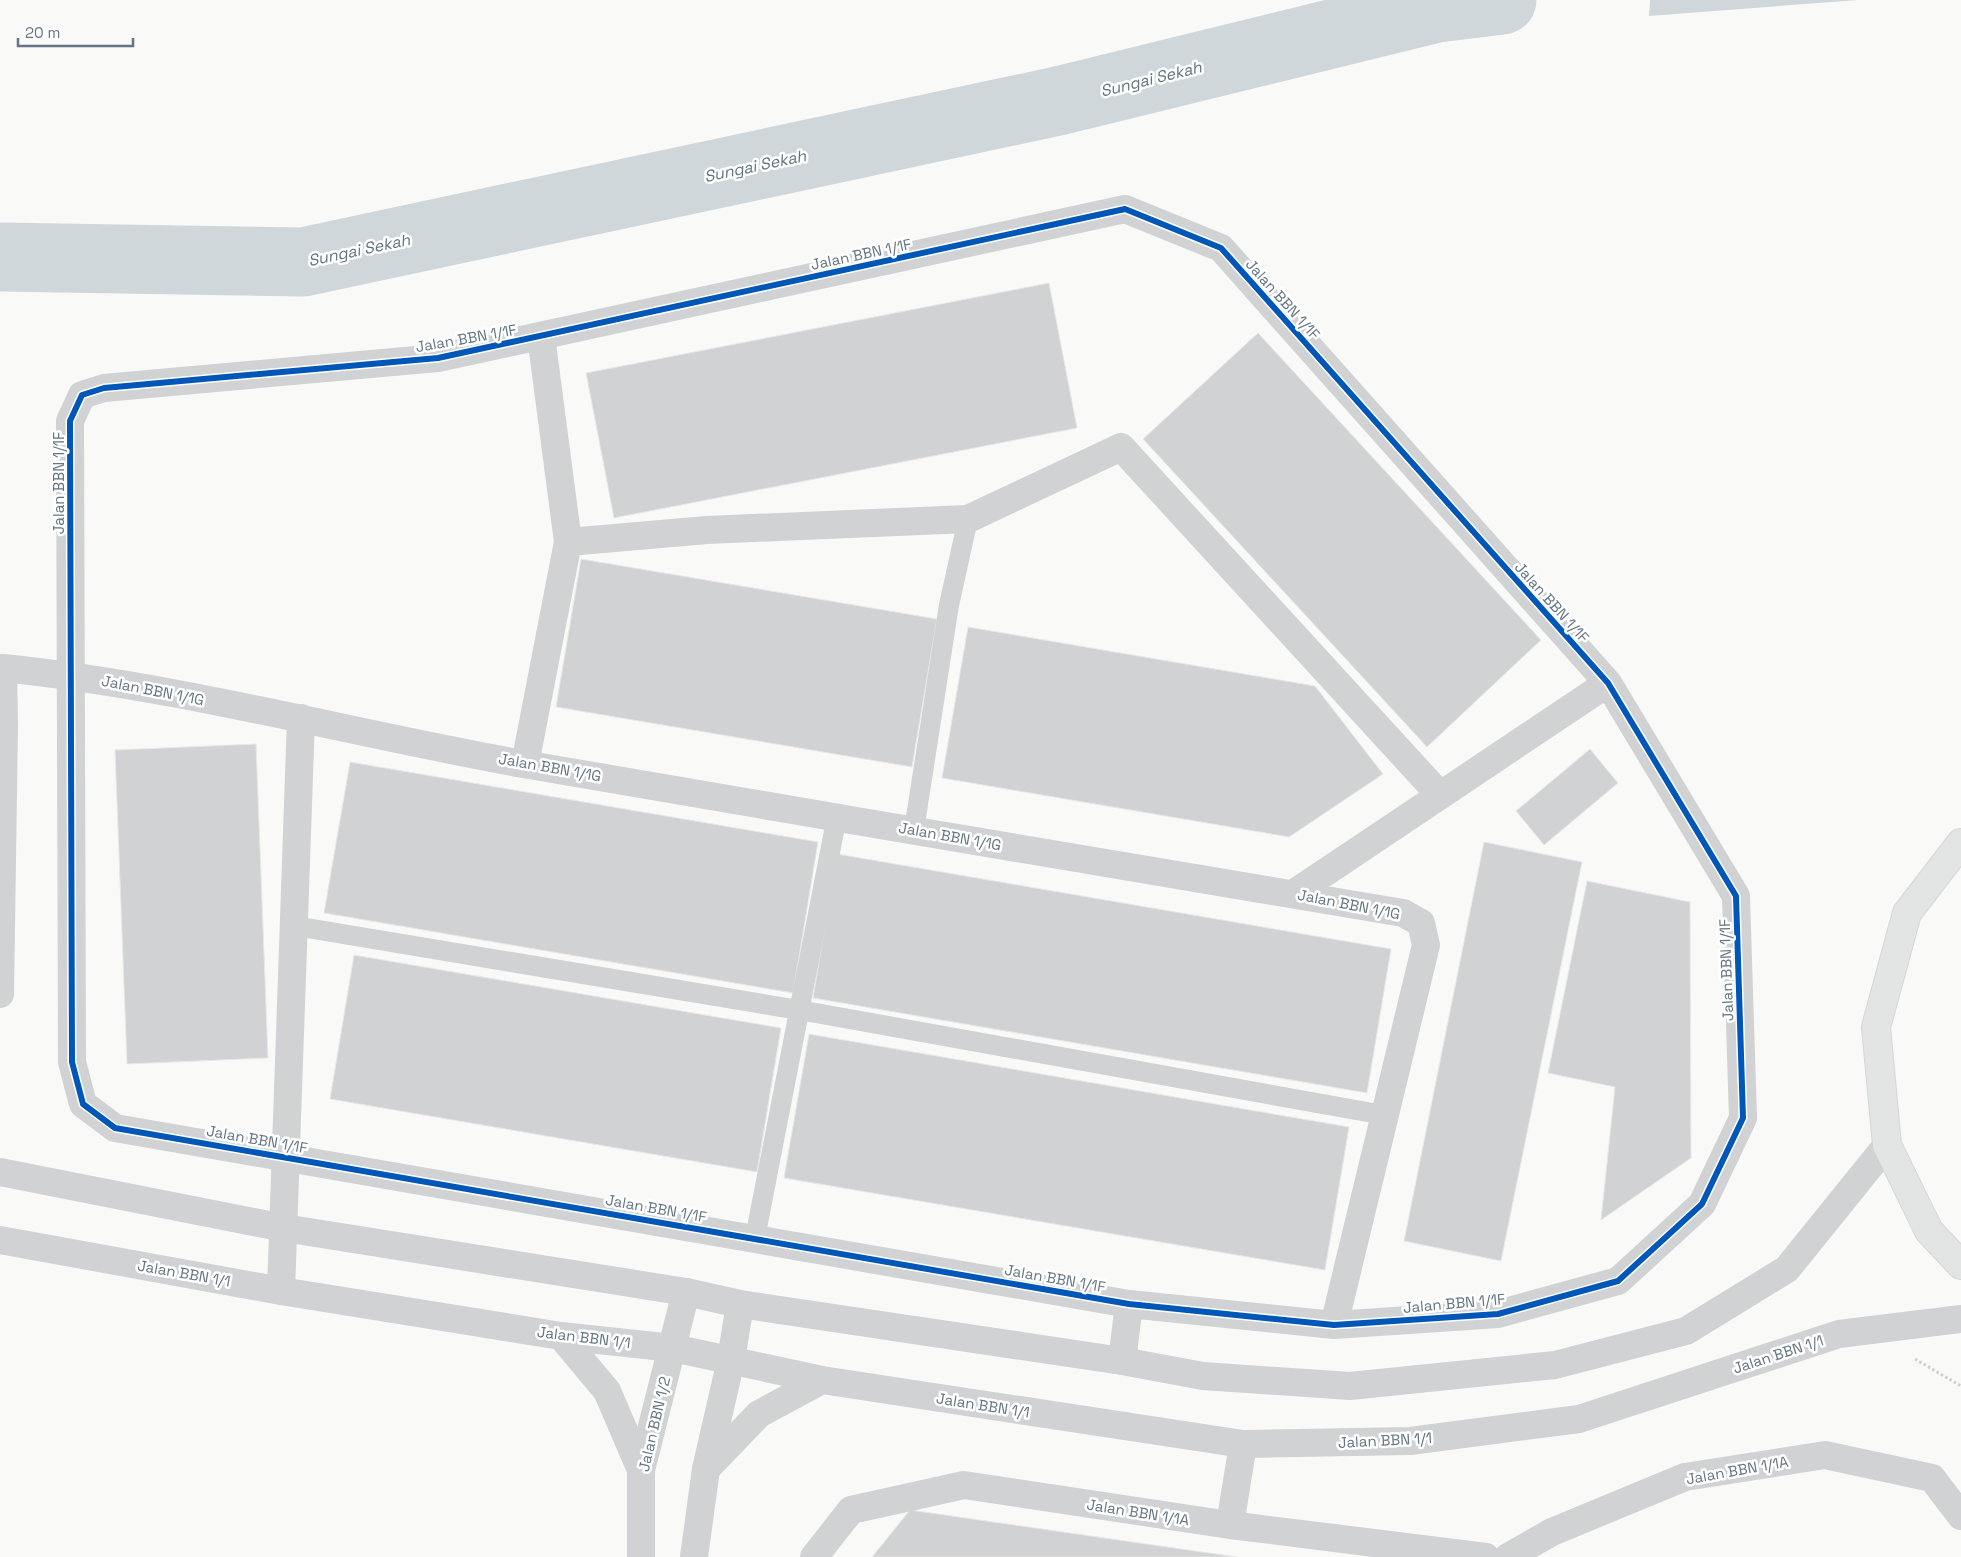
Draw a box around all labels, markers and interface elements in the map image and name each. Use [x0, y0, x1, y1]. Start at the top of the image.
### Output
scale bar [18, 15, 132, 47]
text: 20 m [25, 23, 60, 42]
water label: Sungai Sekah [1098, 56, 1205, 102]
water label: Sungai Sekah [702, 145, 809, 187]
water label: Sungai Sekah [306, 229, 413, 271]
street label: Jalan BBN 1/1F [809, 234, 913, 274]
street label: Jalan BBN 1/1F [1242, 255, 1324, 343]
street label: Jalan BBN 1/1F [414, 320, 518, 356]
street label: Jalan BBN 1/1F [49, 432, 68, 534]
street label: Jalan BBN 1/1F [1511, 558, 1593, 646]
street label: Jalan BBN 1/1G [100, 671, 206, 709]
street label: Jalan BBN 1/1G [497, 749, 603, 785]
street label: Jalan BBN 1/1G [897, 818, 1003, 854]
street label: Jalan BBN 1/1G [1296, 885, 1402, 923]
street label: Jalan BBN 1/1F [1715, 919, 1737, 1021]
street label: Jalan BBN 1/1F [205, 1121, 309, 1157]
street label: Jalan BBN 1/1F [604, 1190, 708, 1226]
street label: Jalan BBN 1/1 [136, 1255, 232, 1291]
street label: Jalan BBN 1/1F [1003, 1260, 1107, 1296]
street label: Jalan BBN 1/1F [1402, 1289, 1506, 1317]
street label: Jalan BBN 1/1 [536, 1322, 632, 1352]
street label: Jalan BBN 1/1 [1730, 1330, 1826, 1378]
street label: Jalan BBN 1/2 [634, 1375, 674, 1473]
street label: Jalan BBN 1/1 [935, 1388, 1031, 1422]
street label: Jalan BBN 1/1 [1337, 1428, 1433, 1452]
street label: Jalan BBN 1/1A [1684, 1452, 1790, 1488]
street label: Jalan BBN 1/1A [1085, 1495, 1191, 1530]

